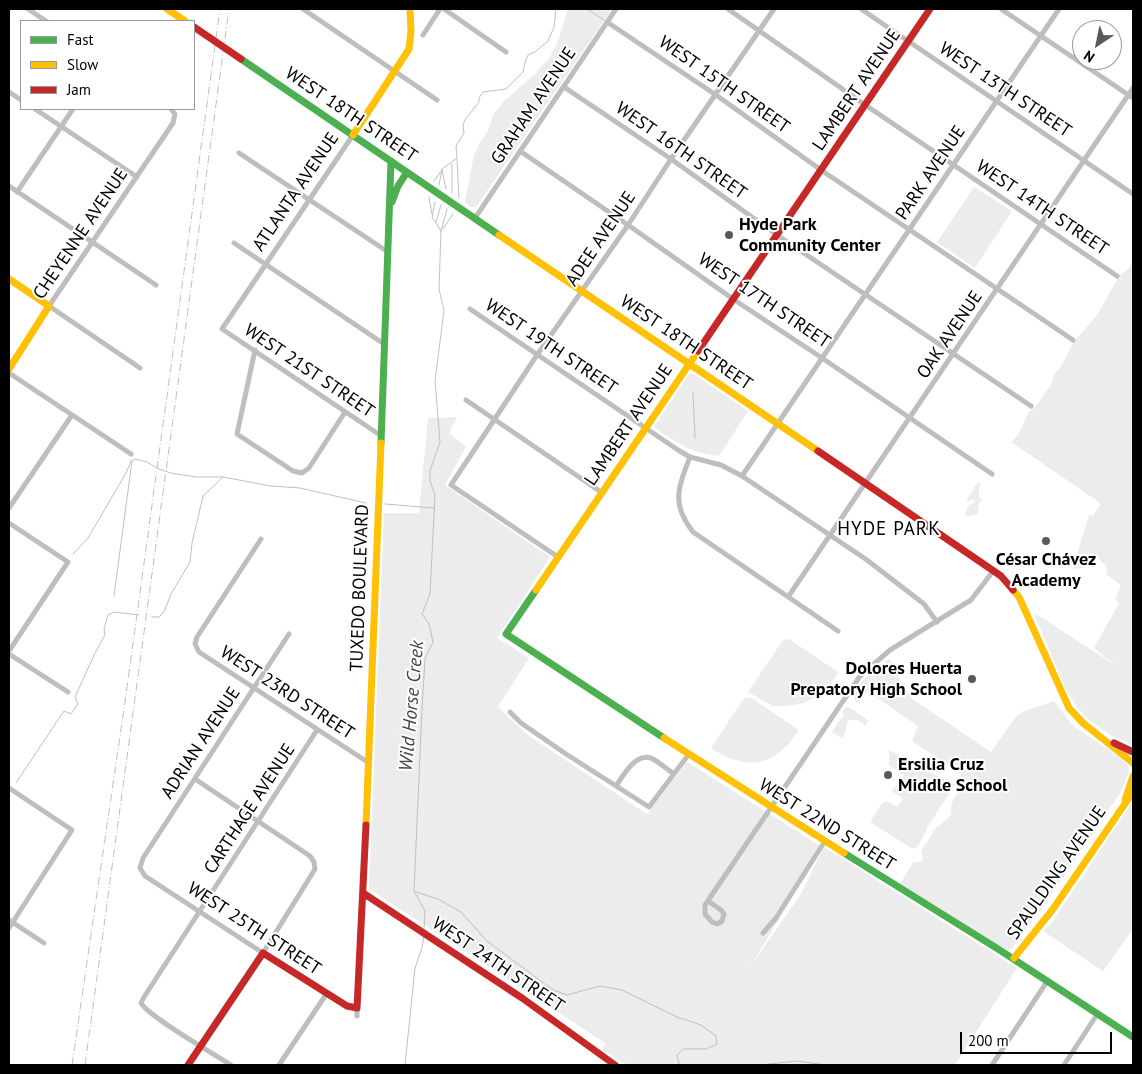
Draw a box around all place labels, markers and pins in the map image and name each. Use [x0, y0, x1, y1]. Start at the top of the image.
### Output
place label: Hyde Park Community Center [739, 214, 880, 256]
marker: Hyde Park Community Center [723, 229, 735, 241]
marker: César Chávez Academy [1040, 535, 1052, 547]
place label: César Chávez Academy [996, 549, 1096, 592]
place label: Dolores Huerta Prepatory High School [790, 658, 962, 701]
marker: Dolores Huerta Prepatory High School [966, 673, 978, 685]
place label: Ersilia Cruz Middle School [898, 754, 1007, 796]
marker: Ersilia Cruz Middle School [882, 769, 894, 781]

